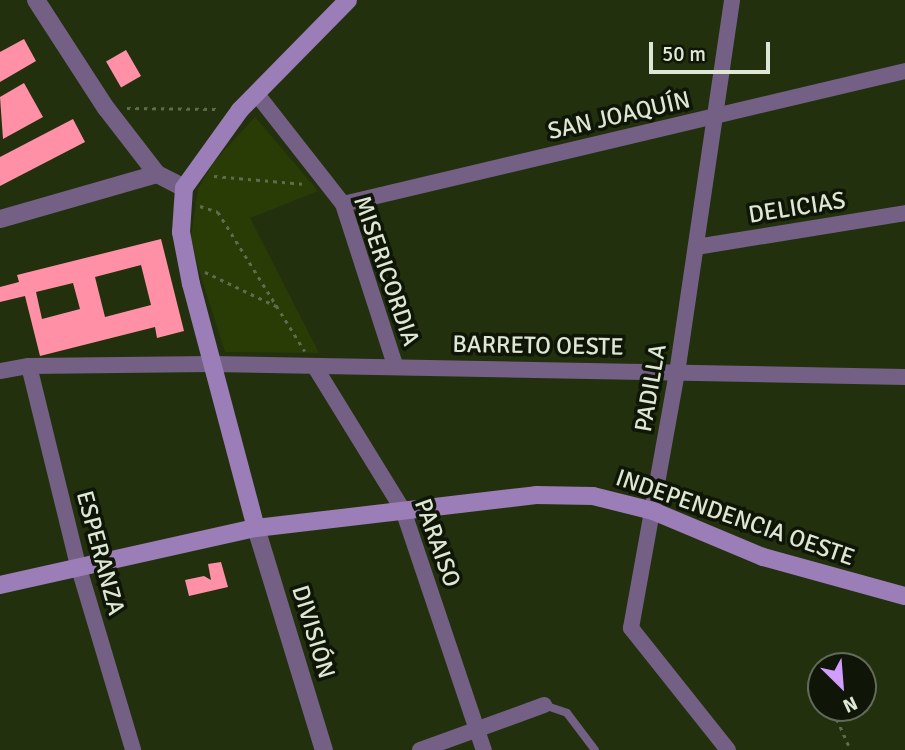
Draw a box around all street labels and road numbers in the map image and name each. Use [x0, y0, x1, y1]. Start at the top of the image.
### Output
street label: SAN JOAQUÍN [545, 86, 693, 146]
street label: DELICIAS [746, 186, 848, 230]
street label: MISERICORDIA [347, 192, 425, 350]
street label: BARRETO OESTE [452, 330, 624, 362]
street label: PADILLA [629, 342, 673, 434]
street label: INDEPENDENCIA OESTE [612, 464, 858, 572]
street label: ESPERANZA [70, 488, 130, 618]
street label: PARAISO [408, 495, 466, 591]
street label: DIVISIÓN [285, 582, 341, 682]

